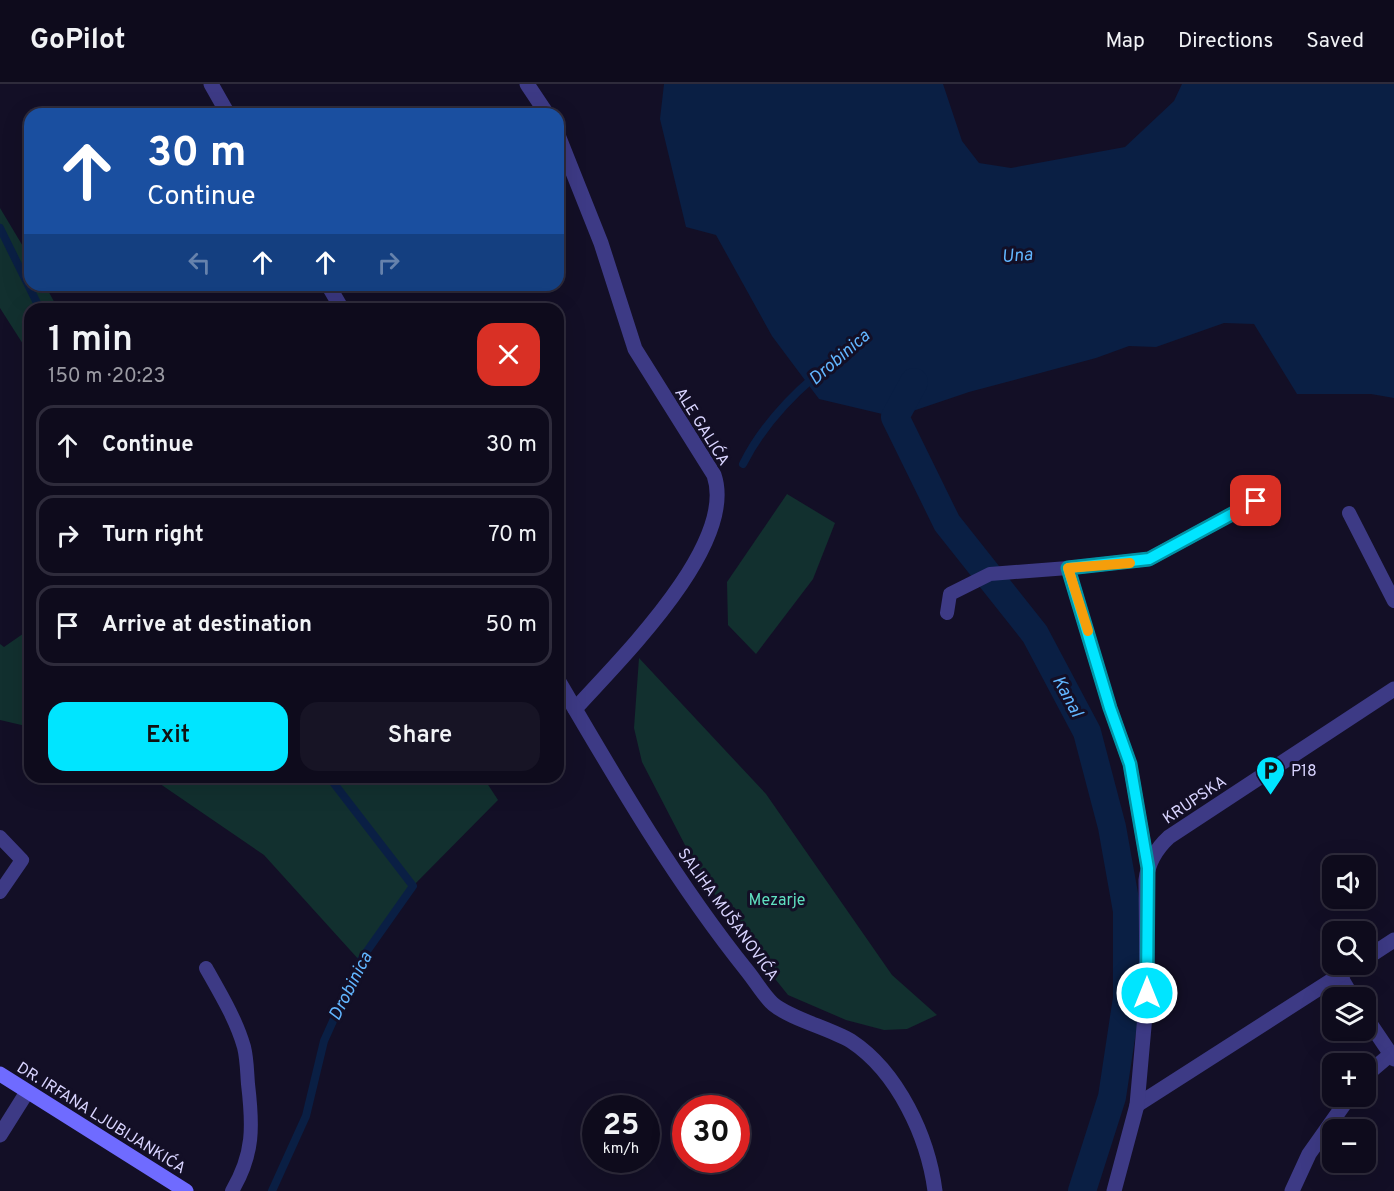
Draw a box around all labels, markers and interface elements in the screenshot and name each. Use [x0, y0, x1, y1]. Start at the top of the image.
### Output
text: GoPilot [30, 23, 125, 59]
text: Map [1105, 28, 1145, 55]
text: Directions [1178, 28, 1273, 55]
text: Saved [1306, 28, 1364, 55]
text: 30 m [147, 128, 246, 181]
icon: ahead [48, 132, 126, 210]
text: Continue [147, 180, 256, 214]
water label: Una [1001, 244, 1034, 269]
icon: left [183, 246, 216, 279]
icon: ahead [246, 246, 279, 279]
icon: ahead [309, 246, 342, 279]
icon: right [372, 246, 405, 279]
text: 1 min [48, 318, 133, 364]
button: close [477, 323, 540, 386]
water label: Drobinica [805, 325, 876, 391]
text: 150 m · 20:23 [48, 364, 166, 390]
street label: ALE GALIĆA [669, 383, 735, 470]
icon: ahead [51, 429, 84, 462]
text: Continue [102, 432, 193, 459]
text: 30 m [486, 432, 537, 459]
pin [1230, 475, 1281, 526]
icon: arrive [1239, 484, 1272, 517]
icon: right [51, 519, 84, 552]
text: Turn right [102, 522, 204, 549]
text: 70 m [488, 522, 537, 549]
icon: arrive [51, 609, 84, 642]
text: Arrive at destination [102, 612, 312, 639]
text: 50 m [485, 612, 537, 639]
water label: Kanal [1046, 672, 1088, 723]
button: Exit [48, 702, 288, 771]
button: Share [300, 702, 540, 771]
parking icon: P18 [1254, 754, 1286, 796]
place label: P18 [1291, 762, 1317, 782]
street label: KRUPSKA [1159, 772, 1231, 829]
street label: SALIHA MUŠANOVIĆA [672, 844, 784, 986]
map controls [1322, 855, 1376, 1173]
button: sound [1322, 855, 1376, 909]
park label: Mezarje [749, 891, 805, 911]
button: search [1322, 921, 1376, 975]
water label: Drobinica [324, 948, 379, 1025]
position arrow [1115, 961, 1179, 1025]
button: layers [1322, 987, 1376, 1041]
button: + [1322, 1053, 1376, 1107]
street label: DR. IRFANA LJUBIJANKIĆA [13, 1057, 190, 1179]
speed limit sign: 30 [672, 1095, 750, 1173]
text: 25 [603, 1108, 639, 1145]
button: − [1322, 1119, 1376, 1173]
text: km/h [603, 1140, 639, 1159]

